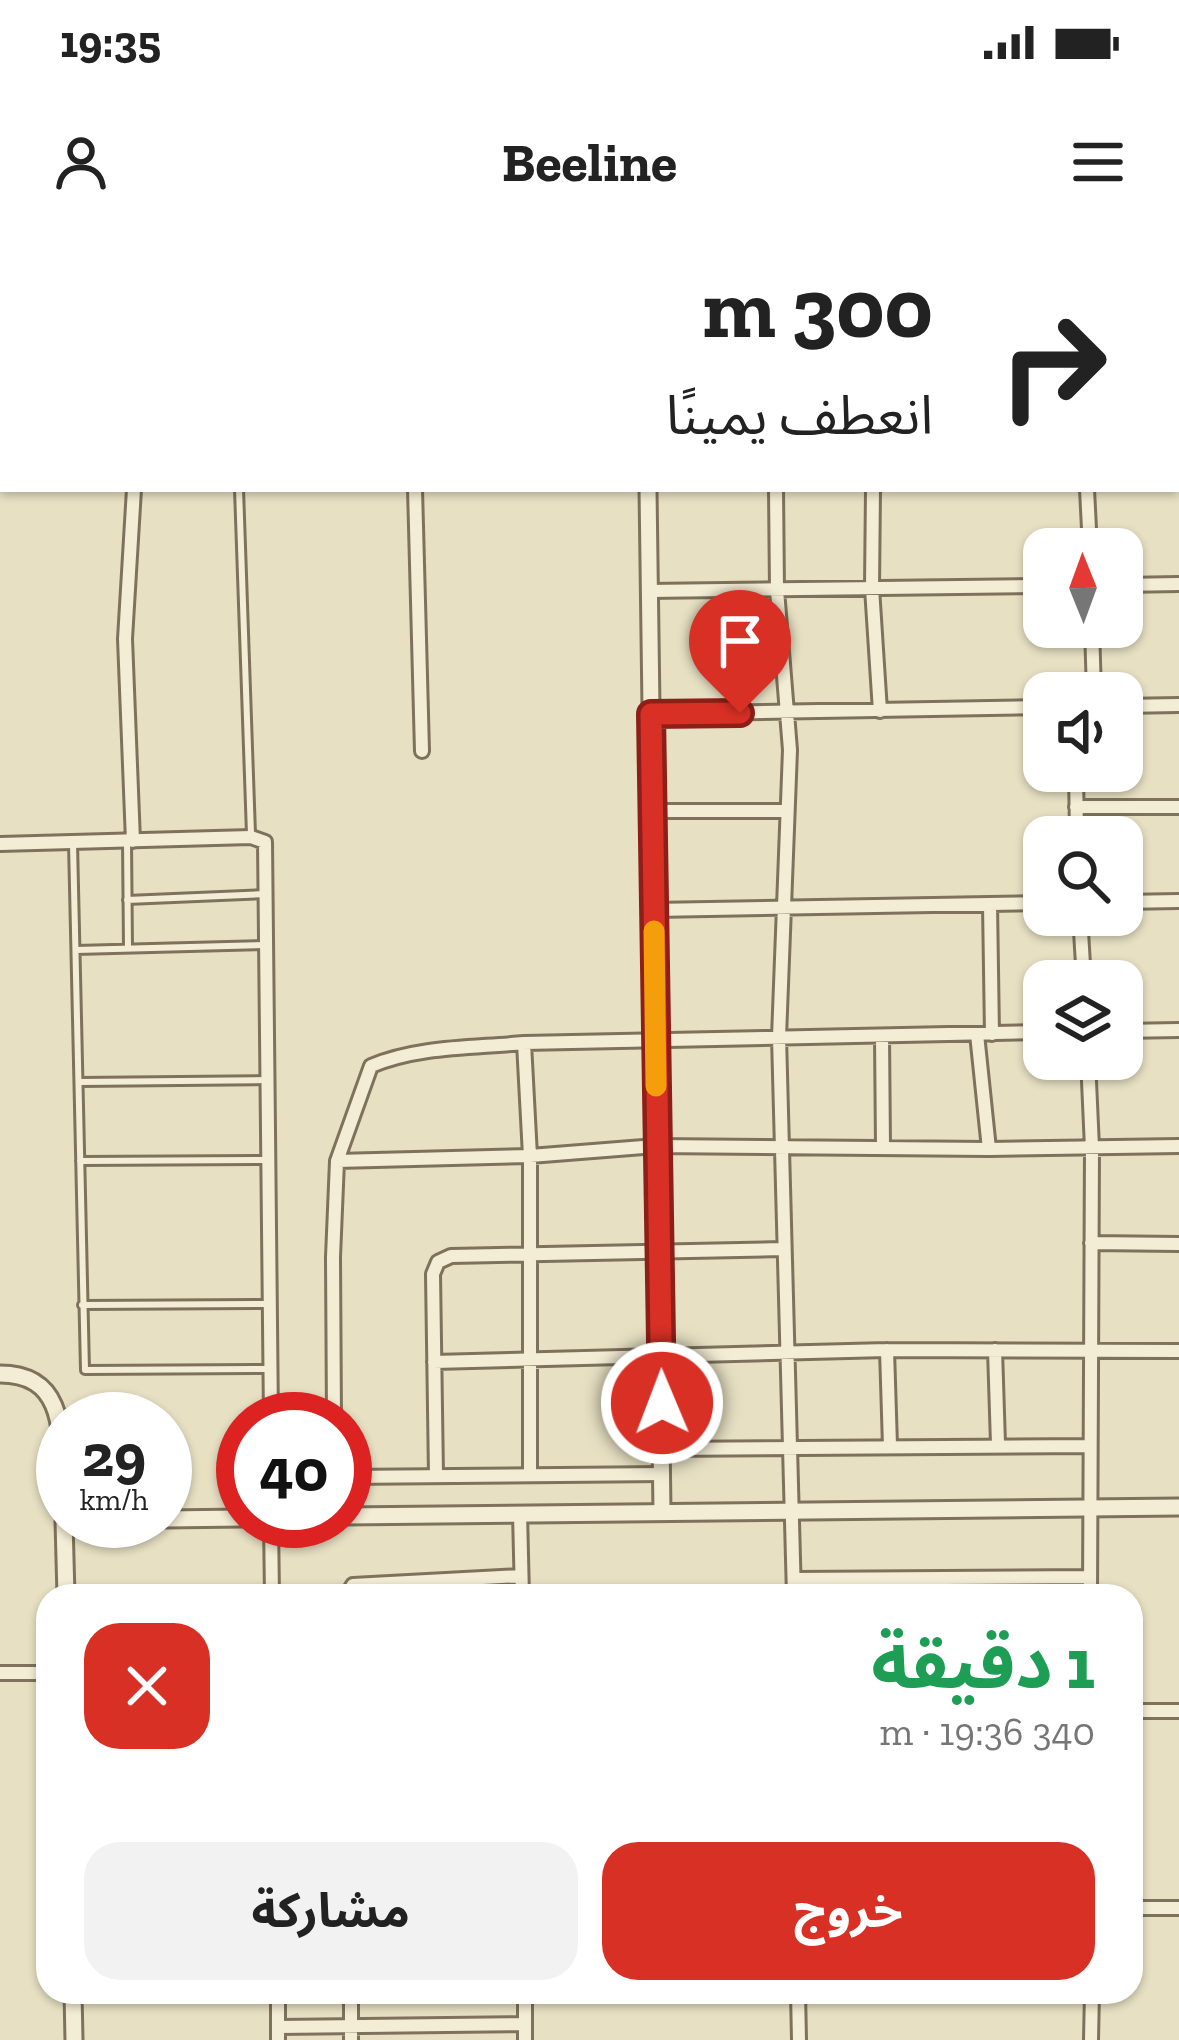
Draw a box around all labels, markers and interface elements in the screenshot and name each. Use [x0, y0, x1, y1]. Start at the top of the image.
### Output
text: 19:35 [60, 15, 161, 69]
icon: person [48, 129, 114, 195]
icon: menu [1065, 129, 1131, 195]
text: Beeline [502, 130, 677, 195]
text: 300 m [702, 258, 933, 359]
icon: right [975, 288, 1131, 444]
text: انعطف يمينًا [666, 383, 933, 448]
north arrow [1023, 528, 1143, 648]
map controls [1023, 528, 1143, 1080]
pin [689, 590, 791, 713]
icon: arrive [707, 608, 773, 674]
button: sound [1023, 672, 1143, 792]
button: search [1023, 816, 1143, 936]
button: layers [1023, 960, 1143, 1080]
position arrow [599, 1340, 725, 1466]
speed limit sign: 40 [216, 1392, 372, 1548]
text: 29 [82, 1419, 146, 1491]
text: km/h [80, 1482, 148, 1518]
text: 1 دقيقة [871, 1620, 1095, 1706]
button: close [84, 1623, 210, 1749]
text: 340 m · 19:36 [879, 1708, 1095, 1755]
button: مشاركة [84, 1842, 578, 1980]
button: خروج [602, 1842, 1095, 1980]

